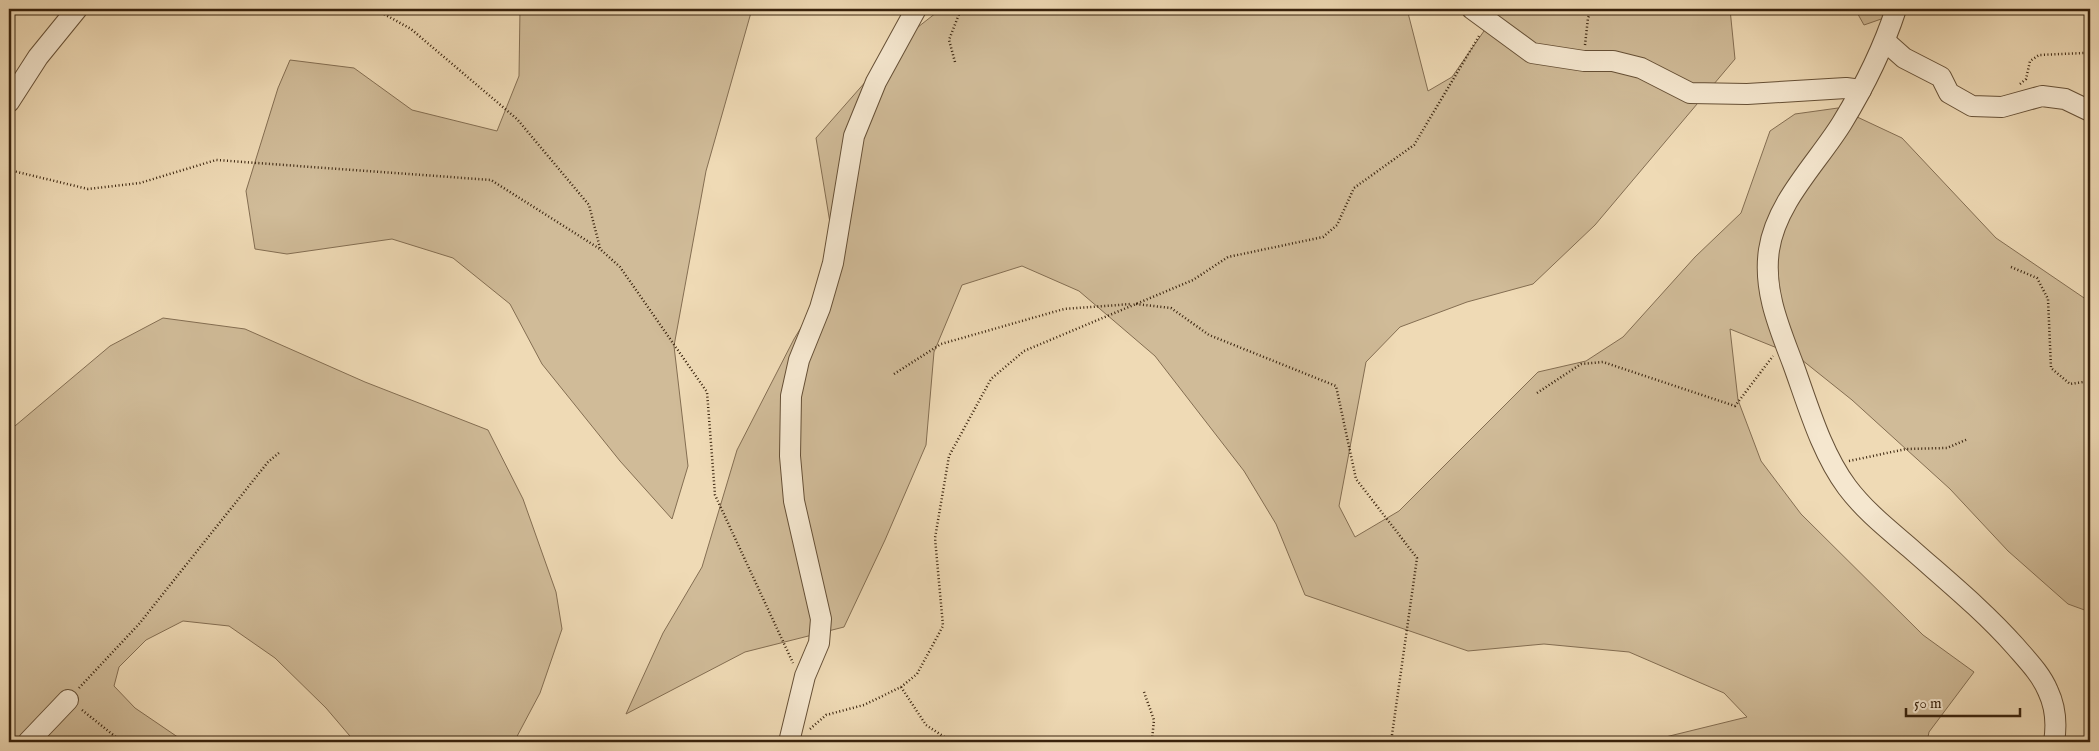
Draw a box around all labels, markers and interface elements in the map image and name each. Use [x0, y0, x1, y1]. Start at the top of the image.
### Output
scale bar [1906, 686, 2020, 718]
text: 50 m [1914, 694, 1942, 713]

